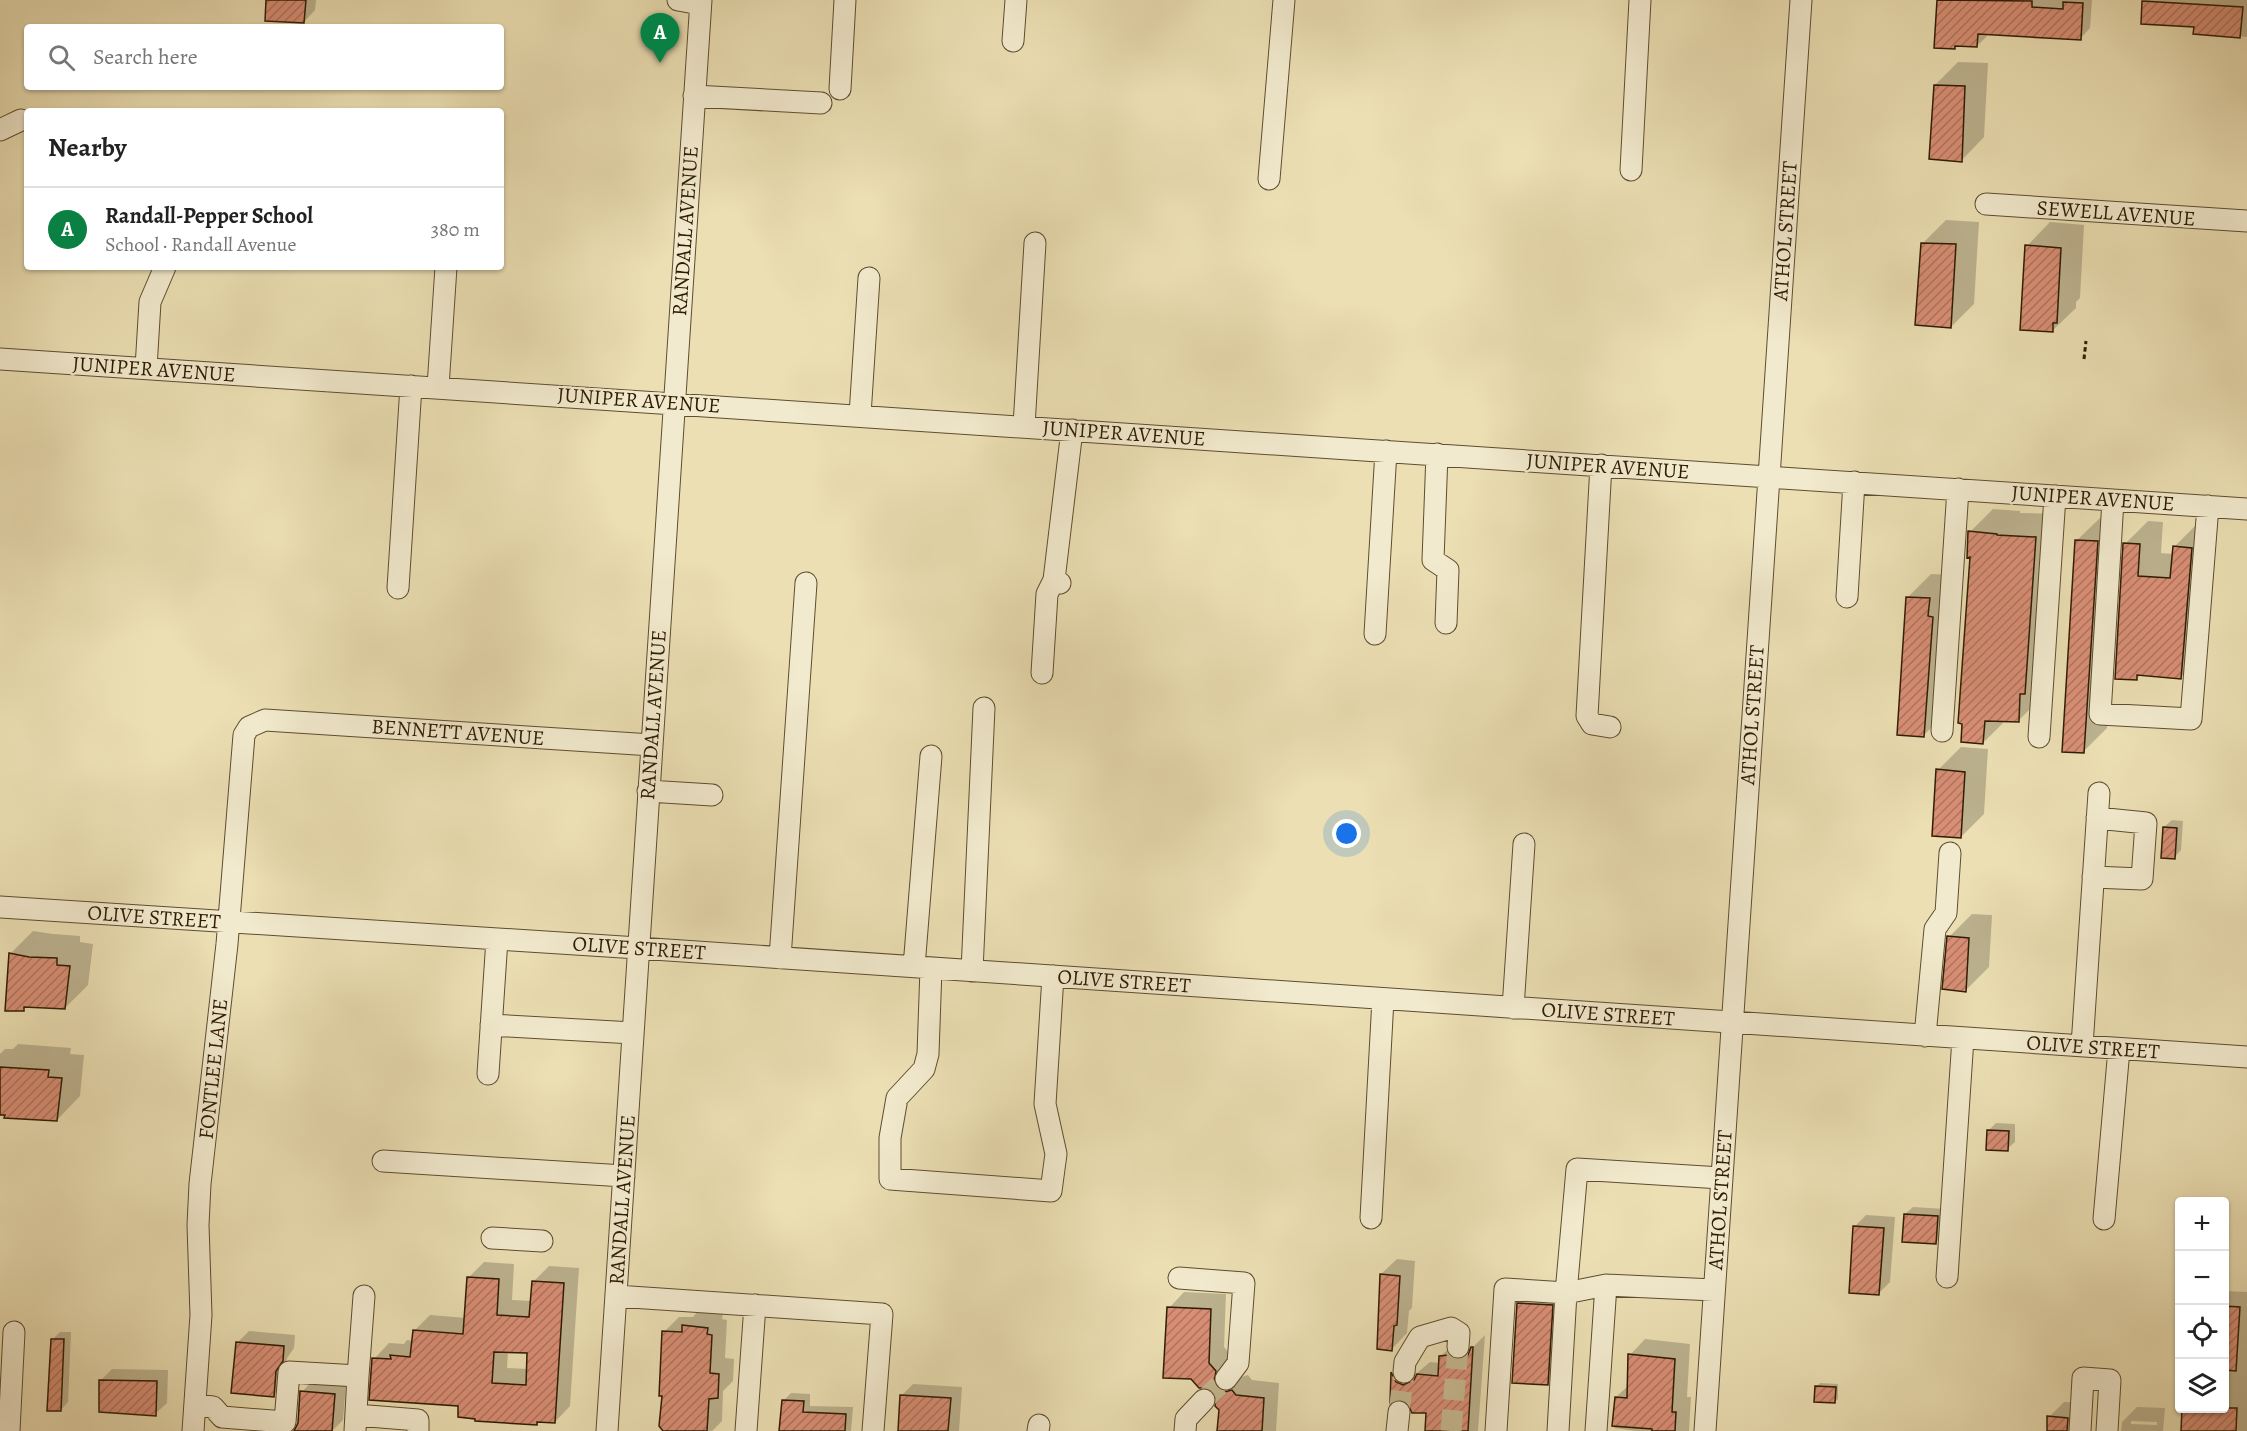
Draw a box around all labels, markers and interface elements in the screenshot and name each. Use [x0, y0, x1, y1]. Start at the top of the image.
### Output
pin: A [640, 14, 680, 63]
search box [24, 24, 504, 90]
icon: search [45, 41, 78, 74]
text: Search here [93, 42, 198, 72]
text: Nearby [48, 130, 127, 165]
street label: RANDALL AVENUE [665, 145, 705, 317]
street label: ATHOL STREET [1766, 160, 1804, 303]
street label: SEWELL AVENUE [2036, 193, 2196, 233]
text: Randall-Pepper School [105, 201, 313, 231]
text: A [61, 216, 74, 243]
text: 380 m [431, 216, 480, 243]
text: School · Randall Avenue [105, 231, 296, 258]
street label: JUNIPER AVENUE [72, 349, 236, 389]
street label: JUNIPER AVENUE [557, 380, 721, 420]
street label: JUNIPER AVENUE [1042, 413, 1206, 453]
street label: JUNIPER AVENUE [1526, 446, 1690, 486]
street label: JUNIPER AVENUE [2011, 478, 2175, 518]
street label: RANDALL AVENUE [633, 629, 673, 801]
street label: ATHOL STREET [1733, 644, 1771, 787]
street label: BENNETT AVENUE [371, 712, 545, 752]
your location [1332, 819, 1361, 848]
street label: OLIVE STREET [86, 898, 222, 936]
street label: OLIVE STREET [571, 929, 707, 967]
street label: OLIVE STREET [1056, 962, 1192, 1000]
street label: OLIVE STREET [1540, 995, 1676, 1033]
street label: FONTLEE LANE [192, 997, 234, 1141]
street label: OLIVE STREET [2025, 1028, 2161, 1066]
street label: RANDALL AVENUE [602, 1114, 642, 1286]
street label: ATHOL STREET [1701, 1129, 1739, 1272]
map controls [2175, 1197, 2229, 1413]
button: + [2175, 1197, 2229, 1251]
button: − [2175, 1251, 2229, 1305]
button: locate [2175, 1305, 2229, 1359]
button: layers [2175, 1359, 2229, 1413]

